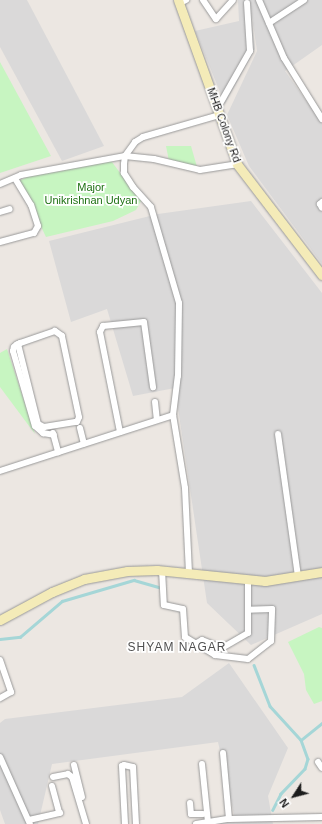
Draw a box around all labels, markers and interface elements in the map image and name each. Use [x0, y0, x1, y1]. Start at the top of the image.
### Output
street label: MHB Colony Rd [204, 86, 244, 164]
park label: Major Unikrishnan Udyan [45, 181, 137, 207]
district label: SHYAM NAGAR [128, 641, 226, 655]
north arrow [274, 776, 314, 816]
text: N [277, 796, 291, 810]

